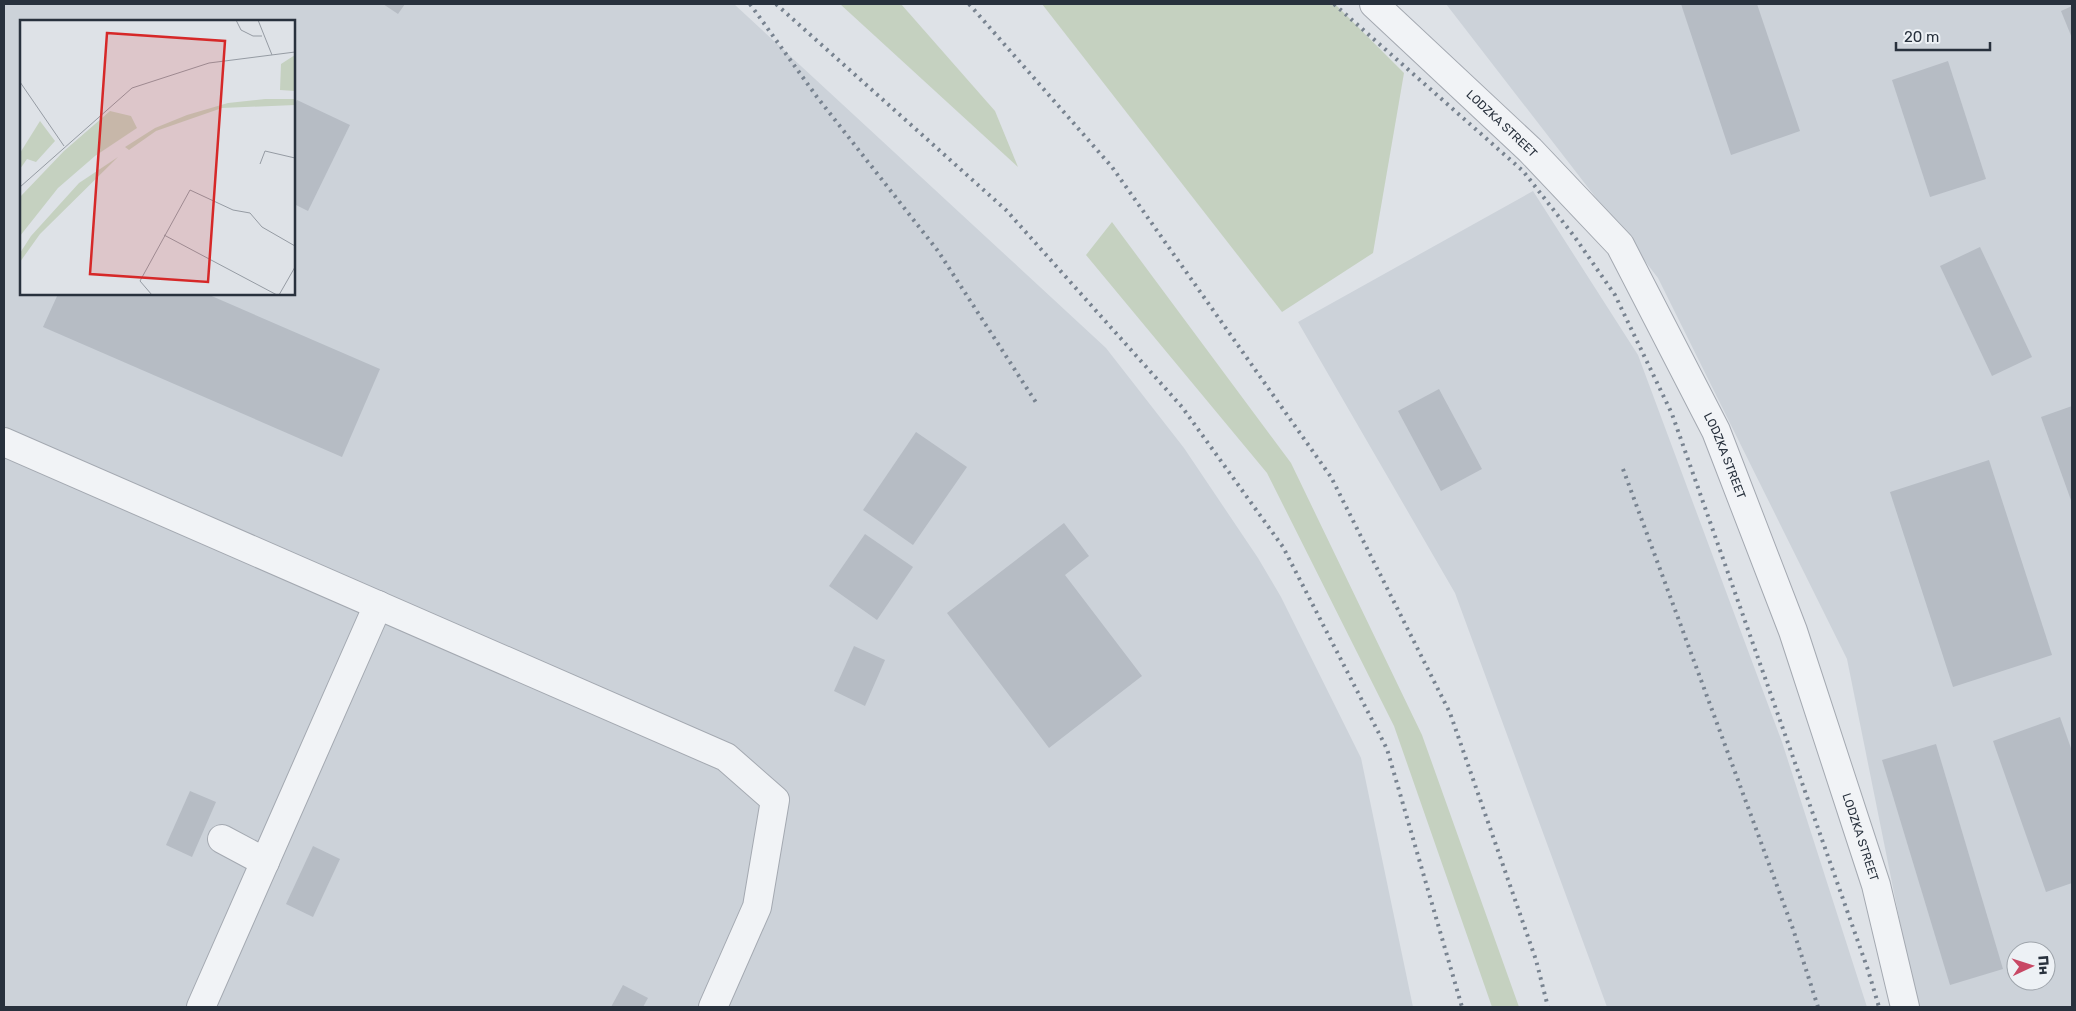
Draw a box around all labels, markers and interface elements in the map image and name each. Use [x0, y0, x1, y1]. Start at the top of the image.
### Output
inset map [20, 20, 295, 295]
scale bar [1896, 20, 1990, 52]
text: 20 m [1904, 28, 1939, 46]
street label: LODZKA STREET [1463, 87, 1540, 160]
street label: LODZKA STREET [1701, 410, 1748, 501]
street label: LODZKA STREET [1839, 791, 1881, 883]
north arrow [2006, 941, 2056, 991]
text: Пн [2034, 955, 2053, 975]

